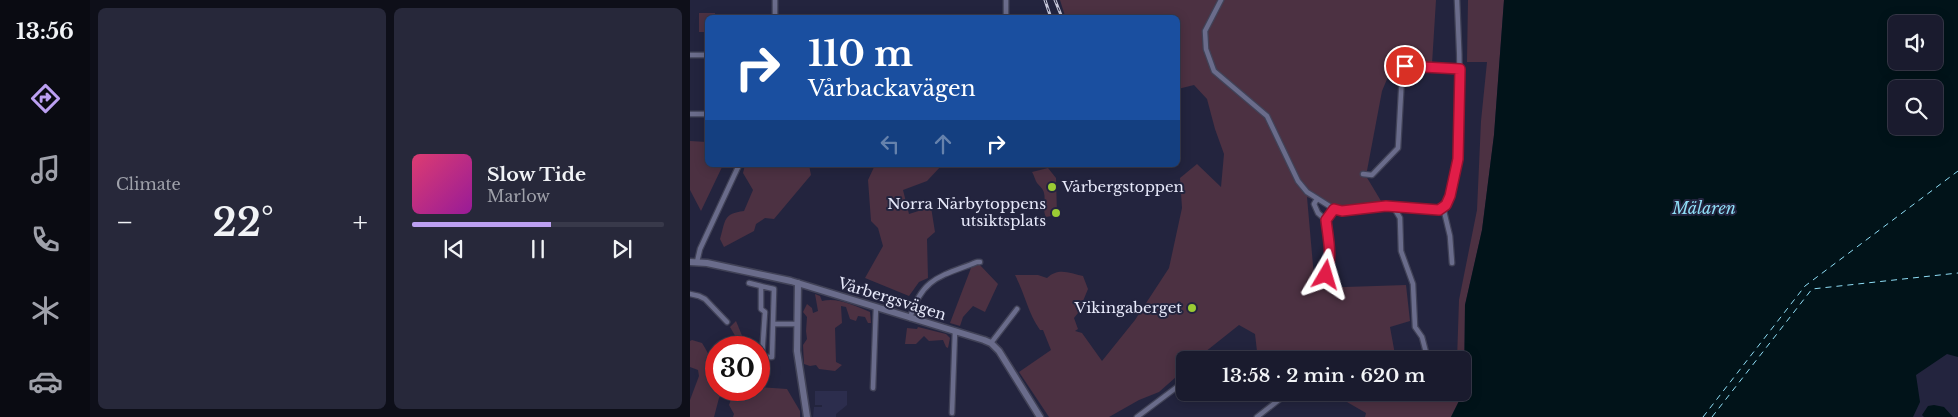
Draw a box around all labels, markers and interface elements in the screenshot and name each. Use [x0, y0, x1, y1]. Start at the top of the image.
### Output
map controls [1888, 15, 1943, 135]
button: sound [1888, 15, 1943, 70]
text: 13:56 [16, 18, 74, 45]
text: 110 m [808, 32, 913, 75]
icon: right [725, 35, 790, 100]
pin [1384, 45, 1426, 87]
icon: arrive [1391, 52, 1419, 80]
text: Vårbackavägen [808, 75, 976, 102]
button: search [1888, 80, 1943, 135]
icon: directions [28, 81, 63, 116]
icon: left [876, 130, 904, 158]
icon: ahead [929, 130, 957, 158]
icon: right [982, 130, 1010, 158]
icon: music [28, 152, 63, 187]
text: Slow Tide [487, 163, 586, 186]
text: Climate [116, 174, 181, 194]
place label: Vårbergstoppen [1061, 177, 1184, 196]
marker: Vårbergstoppen [1046, 181, 1058, 193]
text: Marlow [487, 186, 550, 206]
place label: Norra Nårbytoppens utsiktsplats [887, 194, 1046, 230]
water label: Mälaren [1671, 198, 1736, 218]
text: 22° [212, 199, 274, 246]
text: − [116, 205, 134, 240]
text: + [353, 205, 368, 240]
marker: Norra Nårbytoppens utsiktsplats [1050, 207, 1062, 219]
icon: phone [28, 222, 63, 257]
icon: previous [440, 235, 468, 263]
icon: pause [524, 235, 552, 263]
icon: next [608, 235, 636, 263]
position arrow [1299, 248, 1351, 300]
street label: Vårbergsvägen [835, 273, 949, 324]
icon: climate [28, 293, 63, 328]
place label: Vikingaberget [1074, 298, 1182, 317]
marker: Vikingaberget [1186, 302, 1198, 314]
speed limit sign: 30 [705, 336, 770, 401]
icon: car [28, 364, 63, 399]
text: 13:58 · 2 min · 620 m [1222, 364, 1425, 387]

